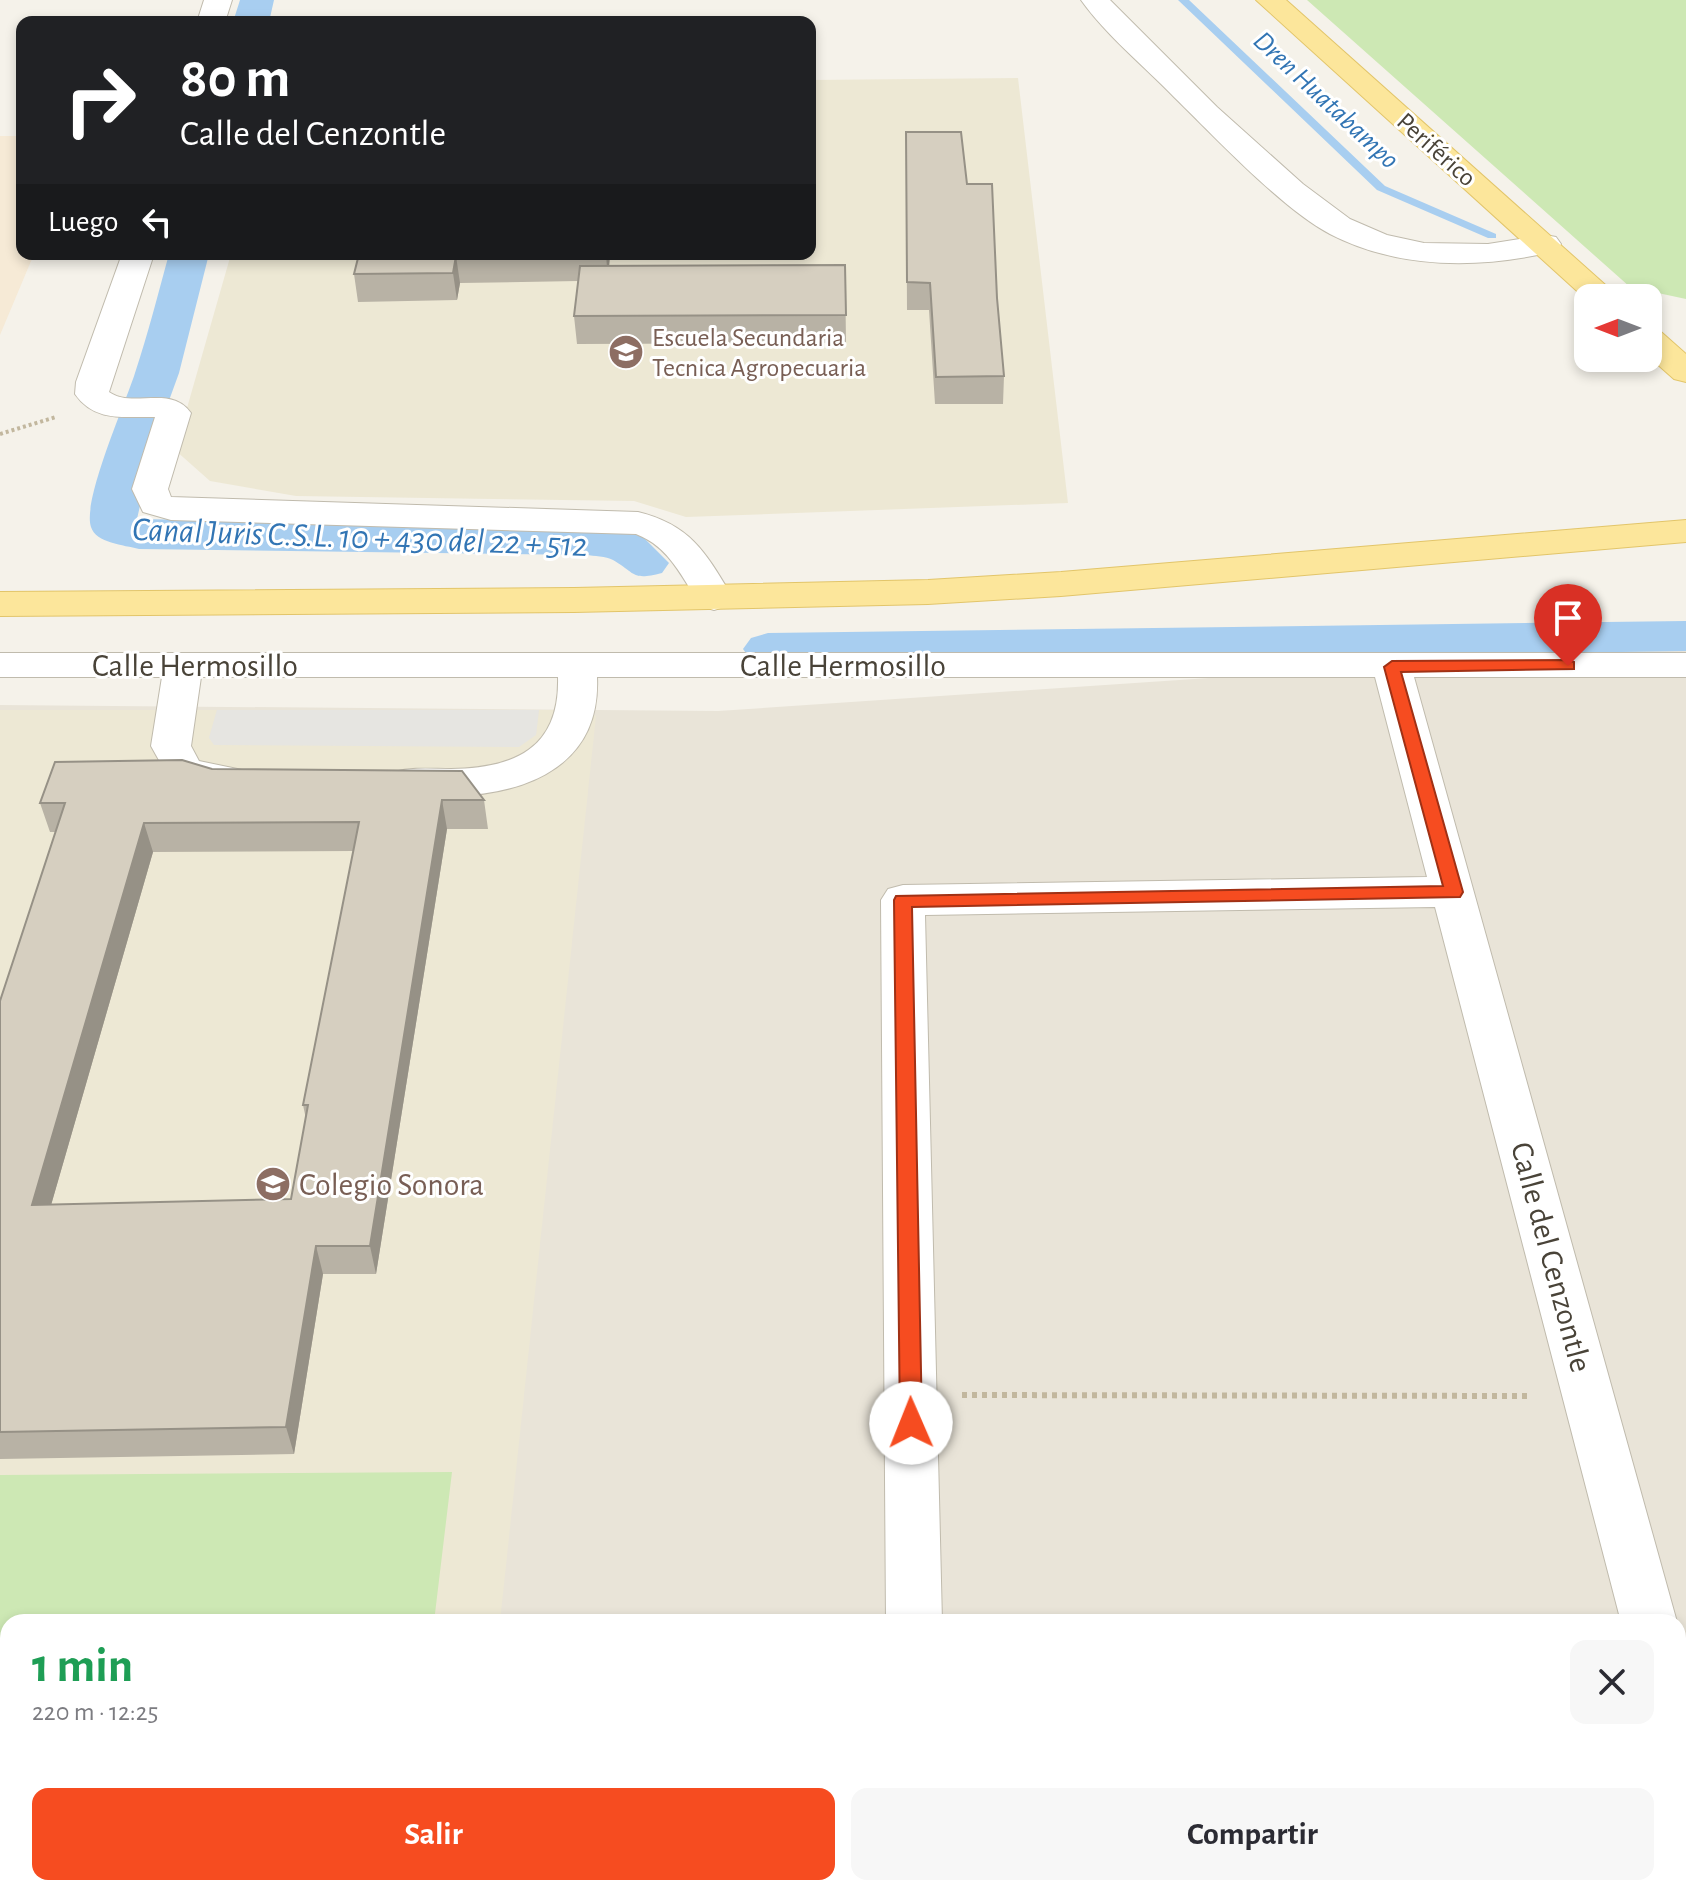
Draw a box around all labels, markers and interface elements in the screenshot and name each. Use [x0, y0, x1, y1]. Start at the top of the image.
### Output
water label: Dren Huatabampo [1248, 26, 1404, 175]
icon: right [48, 48, 152, 152]
text: 80 m [180, 51, 290, 107]
street label: Periférico [1392, 108, 1481, 192]
text: Calle del Cenzontle [180, 116, 446, 152]
icon: left [135, 200, 179, 244]
text: Luego [48, 207, 119, 237]
north arrow [1574, 284, 1662, 372]
map controls [1574, 284, 1662, 372]
place label: Escuela Secundaria Tecnica Agropecuaria [652, 325, 866, 381]
school or university icon: Escuela Secundaria Tecnica Agropecuaria [607, 333, 645, 371]
water label: Canal Juris C.S.L. 10 + 430 del 22 + 512 [131, 513, 588, 563]
pin [1534, 584, 1602, 666]
icon: arrive [1546, 596, 1590, 640]
street label: Calle Hermosillo [92, 650, 298, 682]
street label: Calle Hermosillo [740, 650, 946, 682]
street label: Calle del Cenzontle [1505, 1139, 1597, 1376]
school or university icon: Colegio Sonora [254, 1165, 292, 1203]
place label: Colegio Sonora [299, 1169, 484, 1201]
position arrow [869, 1381, 953, 1465]
button: close [1570, 1640, 1654, 1724]
text: 1 min [32, 1643, 133, 1691]
text: 220 m · 12:25 [32, 1699, 158, 1725]
button: Salir [32, 1788, 835, 1880]
button: Compartir [851, 1788, 1654, 1880]

